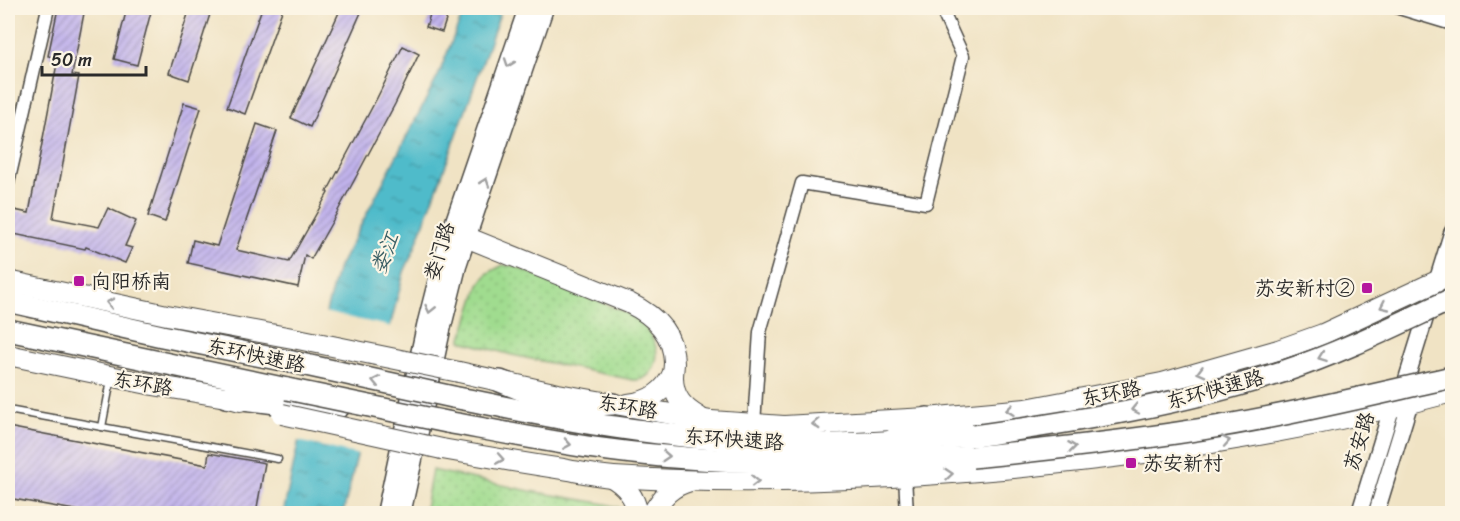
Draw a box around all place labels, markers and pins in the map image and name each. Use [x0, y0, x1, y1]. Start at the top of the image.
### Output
place label: 向阳桥南 [91, 264, 171, 299]
place label: 苏安新村② [1255, 271, 1355, 306]
marker: 向阳桥南 [72, 274, 86, 288]
marker: 苏安新村② [1360, 281, 1374, 295]
place label: 苏安新村 [1143, 446, 1223, 481]
marker: 苏安新村 [1124, 456, 1138, 470]

